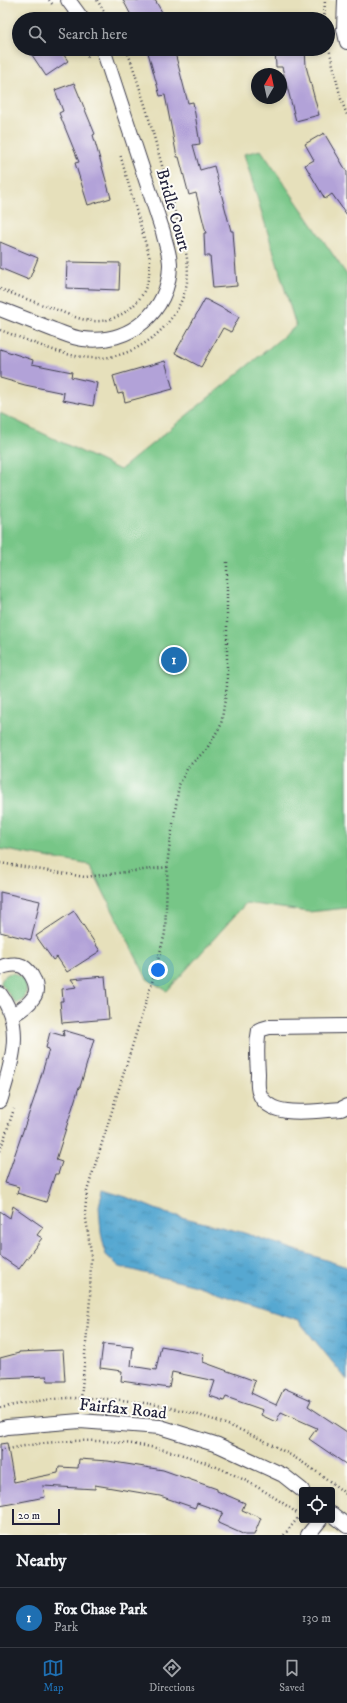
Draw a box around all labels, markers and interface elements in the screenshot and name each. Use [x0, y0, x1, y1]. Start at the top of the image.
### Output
search box [12, 12, 335, 56]
icon: search [26, 23, 48, 45]
text: Search here [58, 25, 127, 44]
north arrow [251, 68, 287, 104]
street label: Bridle Court [151, 166, 195, 254]
pin: 1 [161, 645, 187, 675]
your location [148, 960, 168, 980]
street label: Fairfax Road [78, 1393, 168, 1425]
map controls [299, 1487, 335, 1523]
button: locate [299, 1487, 335, 1523]
scale bar [12, 1507, 60, 1526]
text: 20 m [18, 1509, 40, 1523]
text: Nearby [16, 1550, 66, 1572]
text: Fox Chase Park [54, 1600, 147, 1619]
text: 1 [27, 1610, 31, 1626]
text: 130 m [302, 1610, 331, 1626]
text: Park [54, 1619, 78, 1635]
tab: Map [42, 1657, 64, 1695]
tab: Directions [149, 1657, 195, 1695]
tab: Saved [279, 1657, 305, 1695]

